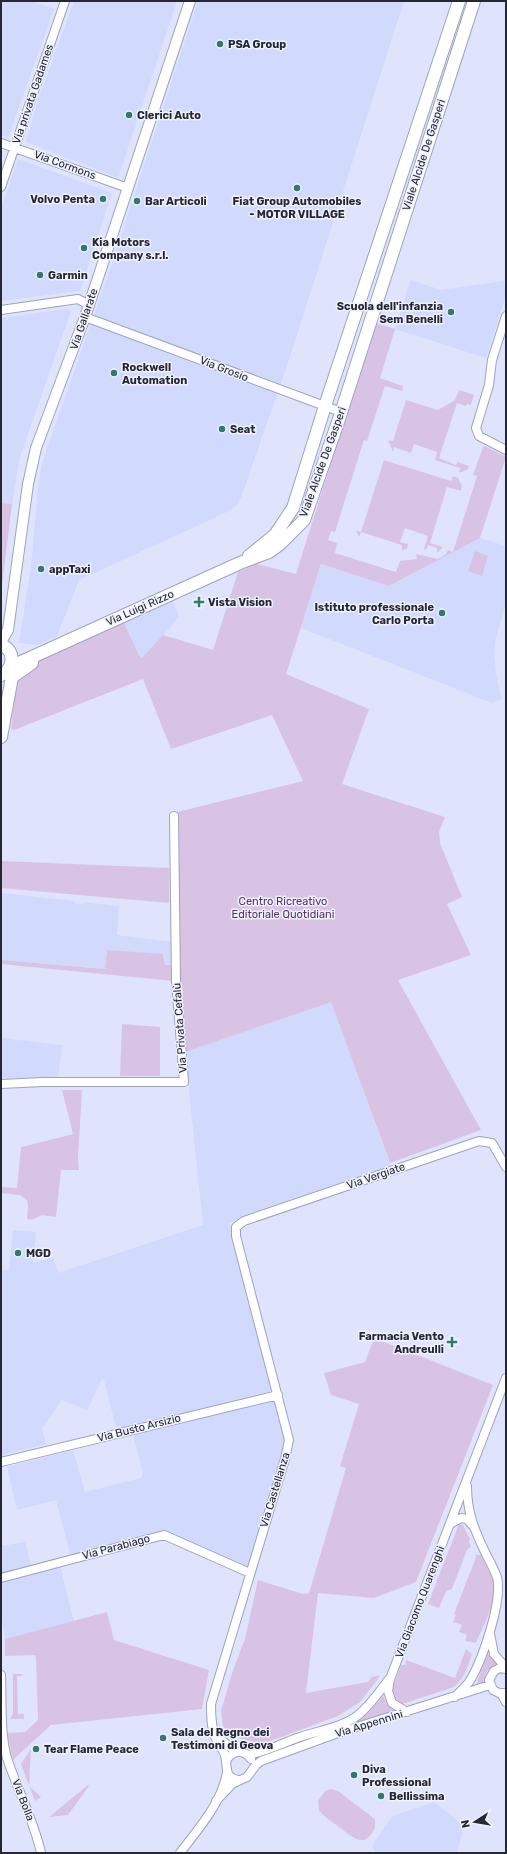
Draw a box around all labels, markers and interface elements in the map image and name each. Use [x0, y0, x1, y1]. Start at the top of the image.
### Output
place label: PSA Group [228, 38, 286, 51]
marker: PSA Group [215, 39, 225, 49]
street label: Via privata Gadames [10, 42, 56, 146]
street label: Viale Alcide De Gasperi [400, 98, 448, 212]
place label: Clerici Auto [137, 109, 201, 122]
marker: Clerici Auto [124, 110, 134, 120]
street label: Via Cormons [32, 148, 98, 182]
marker: Fiat Group Automobiles - MOTOR VILLAGE [292, 183, 302, 193]
place label: Volvo Penta [30, 193, 95, 206]
marker: Volvo Penta [98, 194, 108, 204]
place label: Bar Articoli [145, 195, 207, 208]
place label: Fiat Group Automobiles - MOTOR VILLAGE [233, 195, 361, 221]
marker: Bar Articoli [132, 196, 142, 206]
place label: Kia Motors Company s.r.l. [92, 236, 168, 262]
marker: Kia Motors Company s.r.l. [79, 243, 89, 253]
place label: Garmin [48, 269, 88, 282]
marker: Garmin [35, 270, 45, 280]
street label: Via Gallarate [67, 287, 101, 351]
place label: Scuola dell'infanzia Sem Benelli [337, 300, 443, 326]
marker: Scuola dell'infanzia Sem Benelli [446, 307, 456, 317]
street label: Via Grosio [198, 354, 250, 384]
place label: Rockwell Automation [122, 361, 187, 387]
marker: Rockwell Automation [109, 368, 119, 378]
street label: Viale Alcide De Gasperi [297, 405, 349, 519]
place label: Seat [230, 423, 255, 436]
marker: Seat [217, 424, 227, 434]
place label: appTaxi [49, 563, 91, 576]
marker: appTaxi [36, 564, 46, 574]
street label: Via Luigi Rizzo [104, 587, 176, 629]
marker: Vista Vision [193, 596, 205, 608]
place label: Vista Vision [208, 596, 272, 609]
place label: Istituto professionale Carlo Porta [315, 601, 434, 627]
marker: Istituto professionale Carlo Porta [437, 608, 447, 618]
park label: Centro Ricreativo Editoriale Quotidiani [232, 895, 334, 921]
street label: Via Privata Cefalù [170, 982, 190, 1074]
street label: Via Vergiate [345, 1160, 407, 1192]
place label: MGD [26, 1247, 51, 1260]
marker: MGD [13, 1248, 23, 1258]
place label: Farmacia Vento Andreulli [359, 1330, 444, 1356]
marker: Farmacia Vento Andreulli [447, 1337, 457, 1347]
street label: Via Busto Arsizio [96, 1411, 182, 1445]
street label: Via Castellanza [257, 1451, 293, 1529]
street label: Via Parabiago [81, 1532, 151, 1562]
street label: Via Giacomo Quarenghi [393, 1544, 447, 1660]
street label: Via Appennini [333, 1708, 405, 1740]
place label: Sala del Regno dei Testimoni di Geova [171, 1726, 273, 1752]
marker: Sala del Regno dei Testimoni di Geova [158, 1733, 168, 1743]
place label: Tear Flame Peace [44, 1743, 139, 1756]
marker: Tear Flame Peace [31, 1744, 41, 1754]
place label: Diva Professional [362, 1763, 431, 1789]
marker: Diva Professional [349, 1770, 359, 1780]
street label: Via Bolla [9, 1777, 37, 1823]
place label: Bellissima [389, 1790, 445, 1803]
marker: Bellissima [376, 1791, 386, 1801]
north arrow [455, 1802, 495, 1842]
text: N [459, 1819, 473, 1829]

